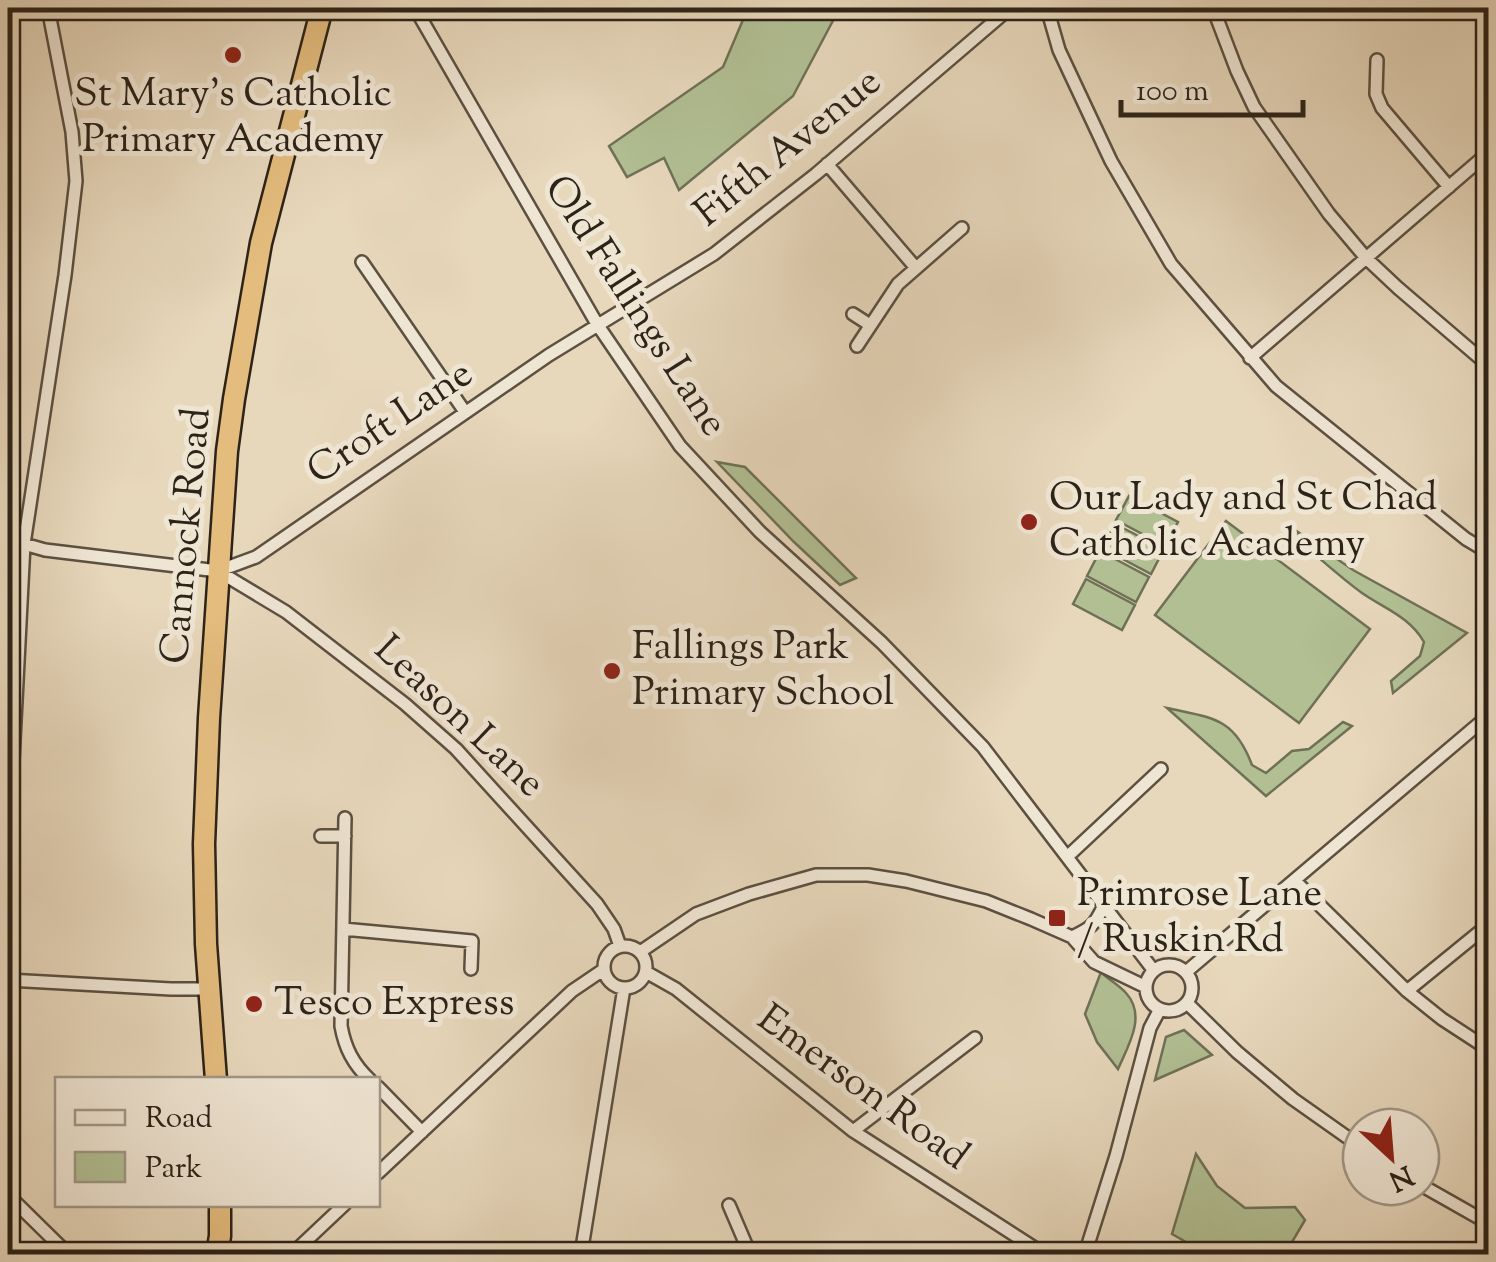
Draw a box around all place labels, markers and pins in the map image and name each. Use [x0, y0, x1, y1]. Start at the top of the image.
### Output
marker: St Mary's Catholic Primary Academy [222, 44, 244, 66]
place label: St Mary's Catholic Primary Academy [74, 67, 392, 170]
place label: Our Lady and St Chad Catholic Academy [1049, 471, 1437, 574]
marker: Our Lady and St Chad Catholic Academy [1018, 511, 1040, 533]
place label: Fallings Park Primary School [632, 620, 894, 723]
marker: Fallings Park Primary School [601, 660, 623, 682]
place label: Primrose Lane / Ruskin Rd [1077, 867, 1322, 970]
marker: Primrose Lane / Ruskin Rd [1046, 907, 1068, 929]
place label: Tesco Express [274, 976, 514, 1033]
marker: Tesco Express [243, 993, 265, 1015]

